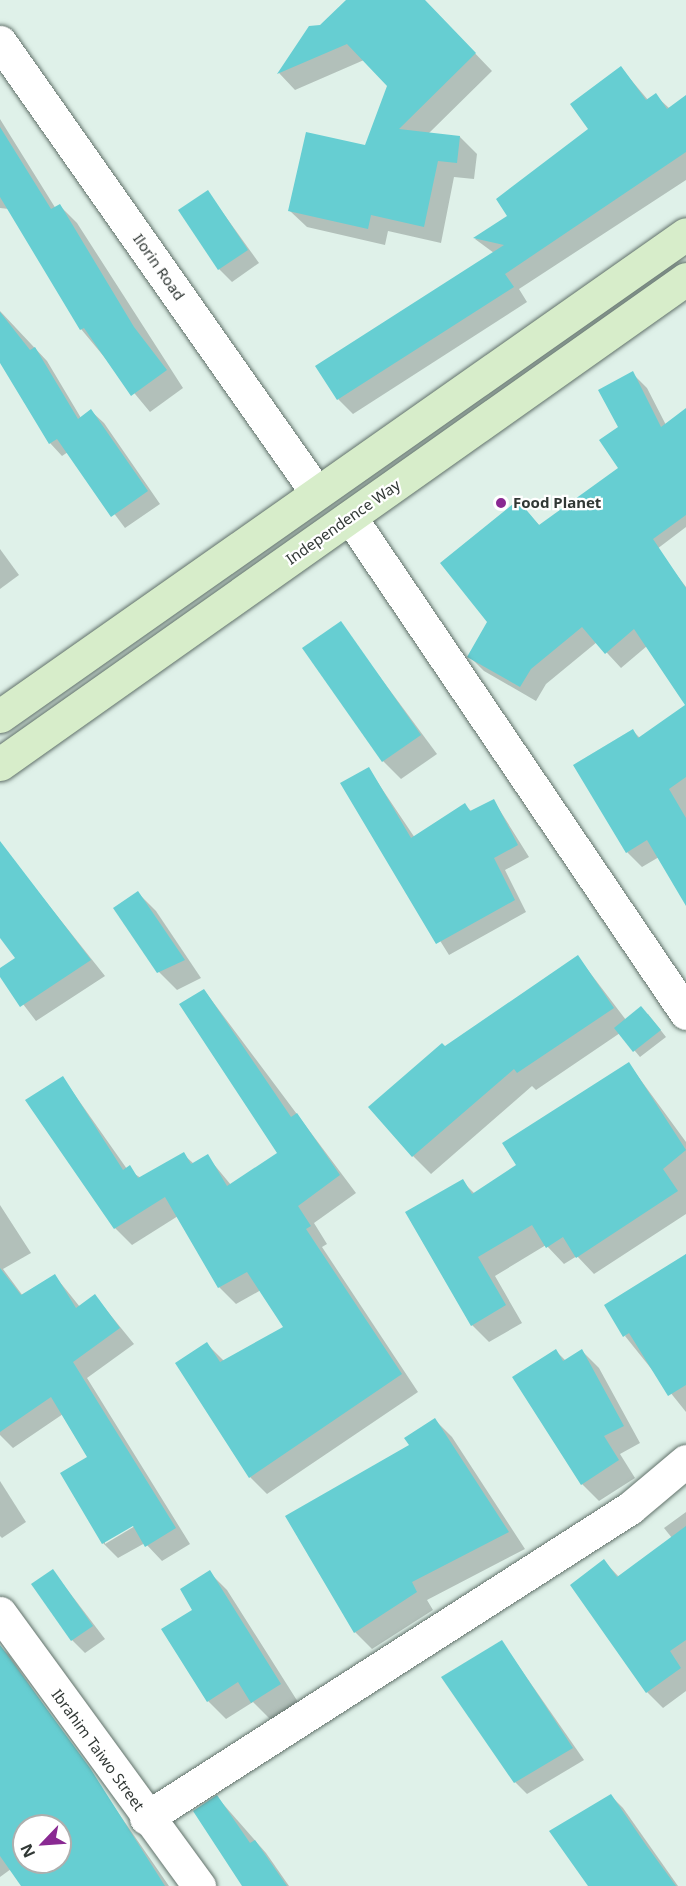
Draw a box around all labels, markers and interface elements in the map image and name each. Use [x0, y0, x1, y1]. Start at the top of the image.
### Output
street label: Ilorin Road [129, 230, 189, 304]
street label: Independence Way [282, 476, 404, 568]
place label: Food Planet [513, 494, 601, 512]
marker: Food Planet [494, 496, 508, 510]
street label: Ibrahim Taiwo Street [48, 1686, 148, 1814]
north arrow [12, 1814, 72, 1874]
text: N [15, 1840, 40, 1861]

